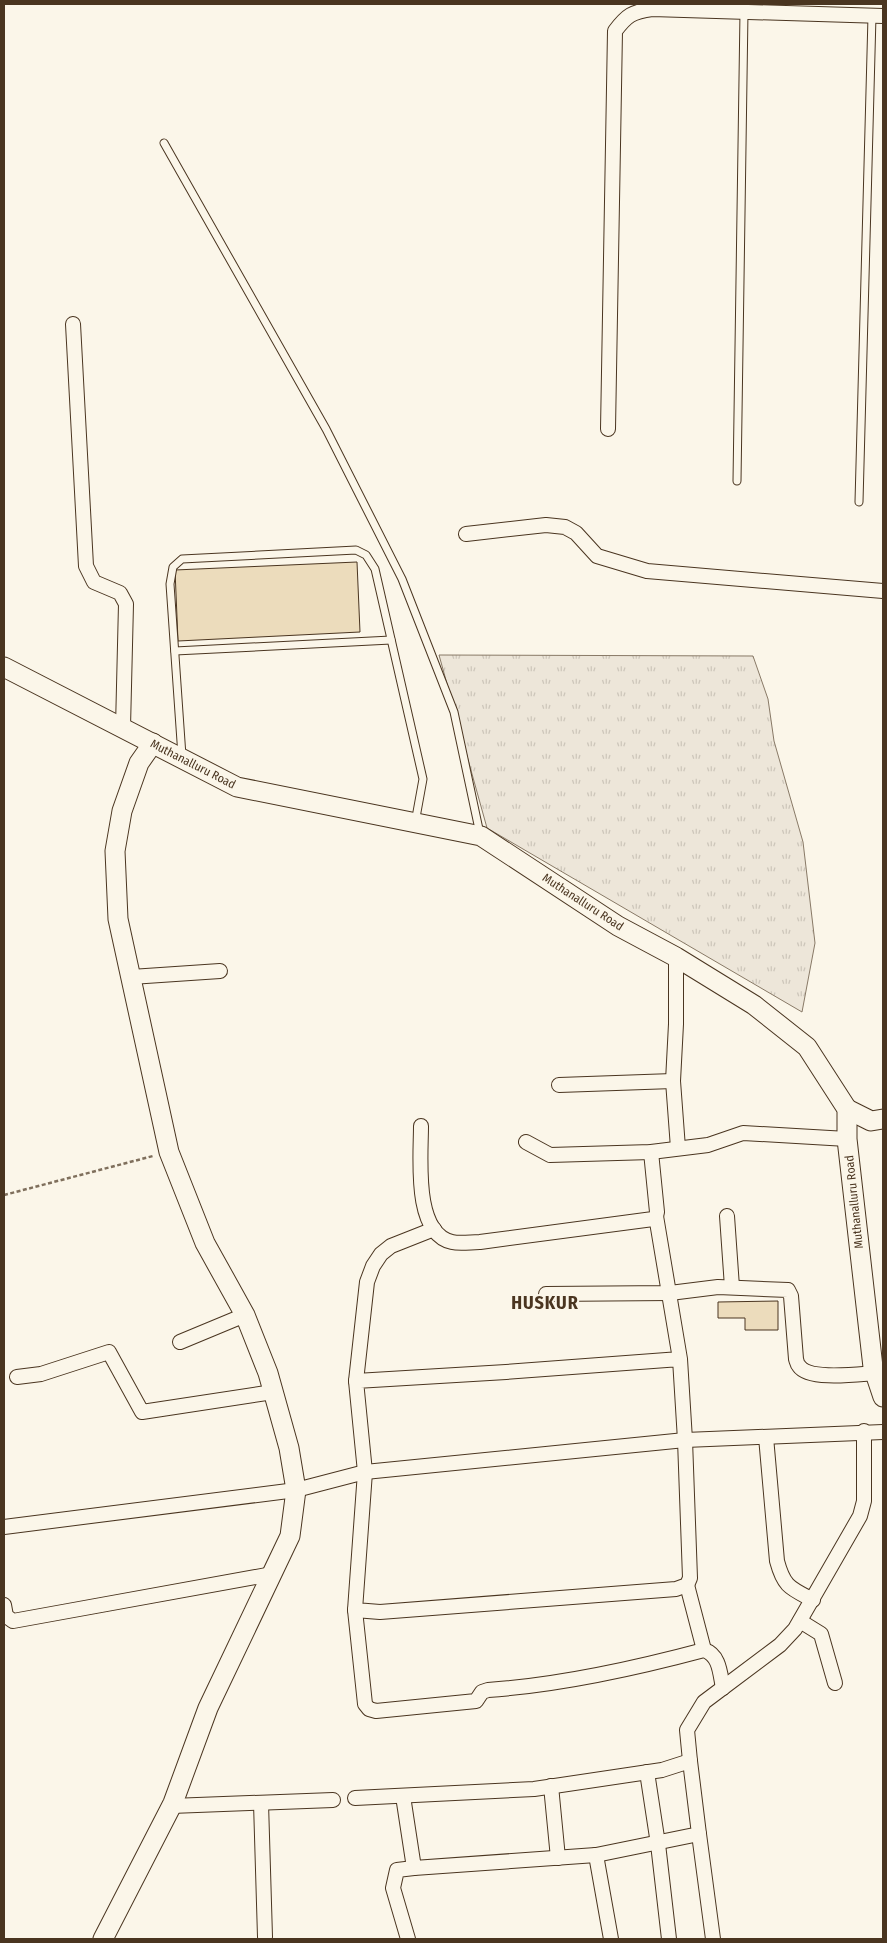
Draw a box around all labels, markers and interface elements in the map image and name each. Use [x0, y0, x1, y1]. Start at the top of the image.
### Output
street label: Muthanalluru Road [148, 736, 238, 792]
street label: Muthanalluru Road [540, 871, 626, 933]
street label: Muthanalluru Road [842, 1155, 866, 1249]
district label: HUSKUR [511, 1292, 579, 1314]

